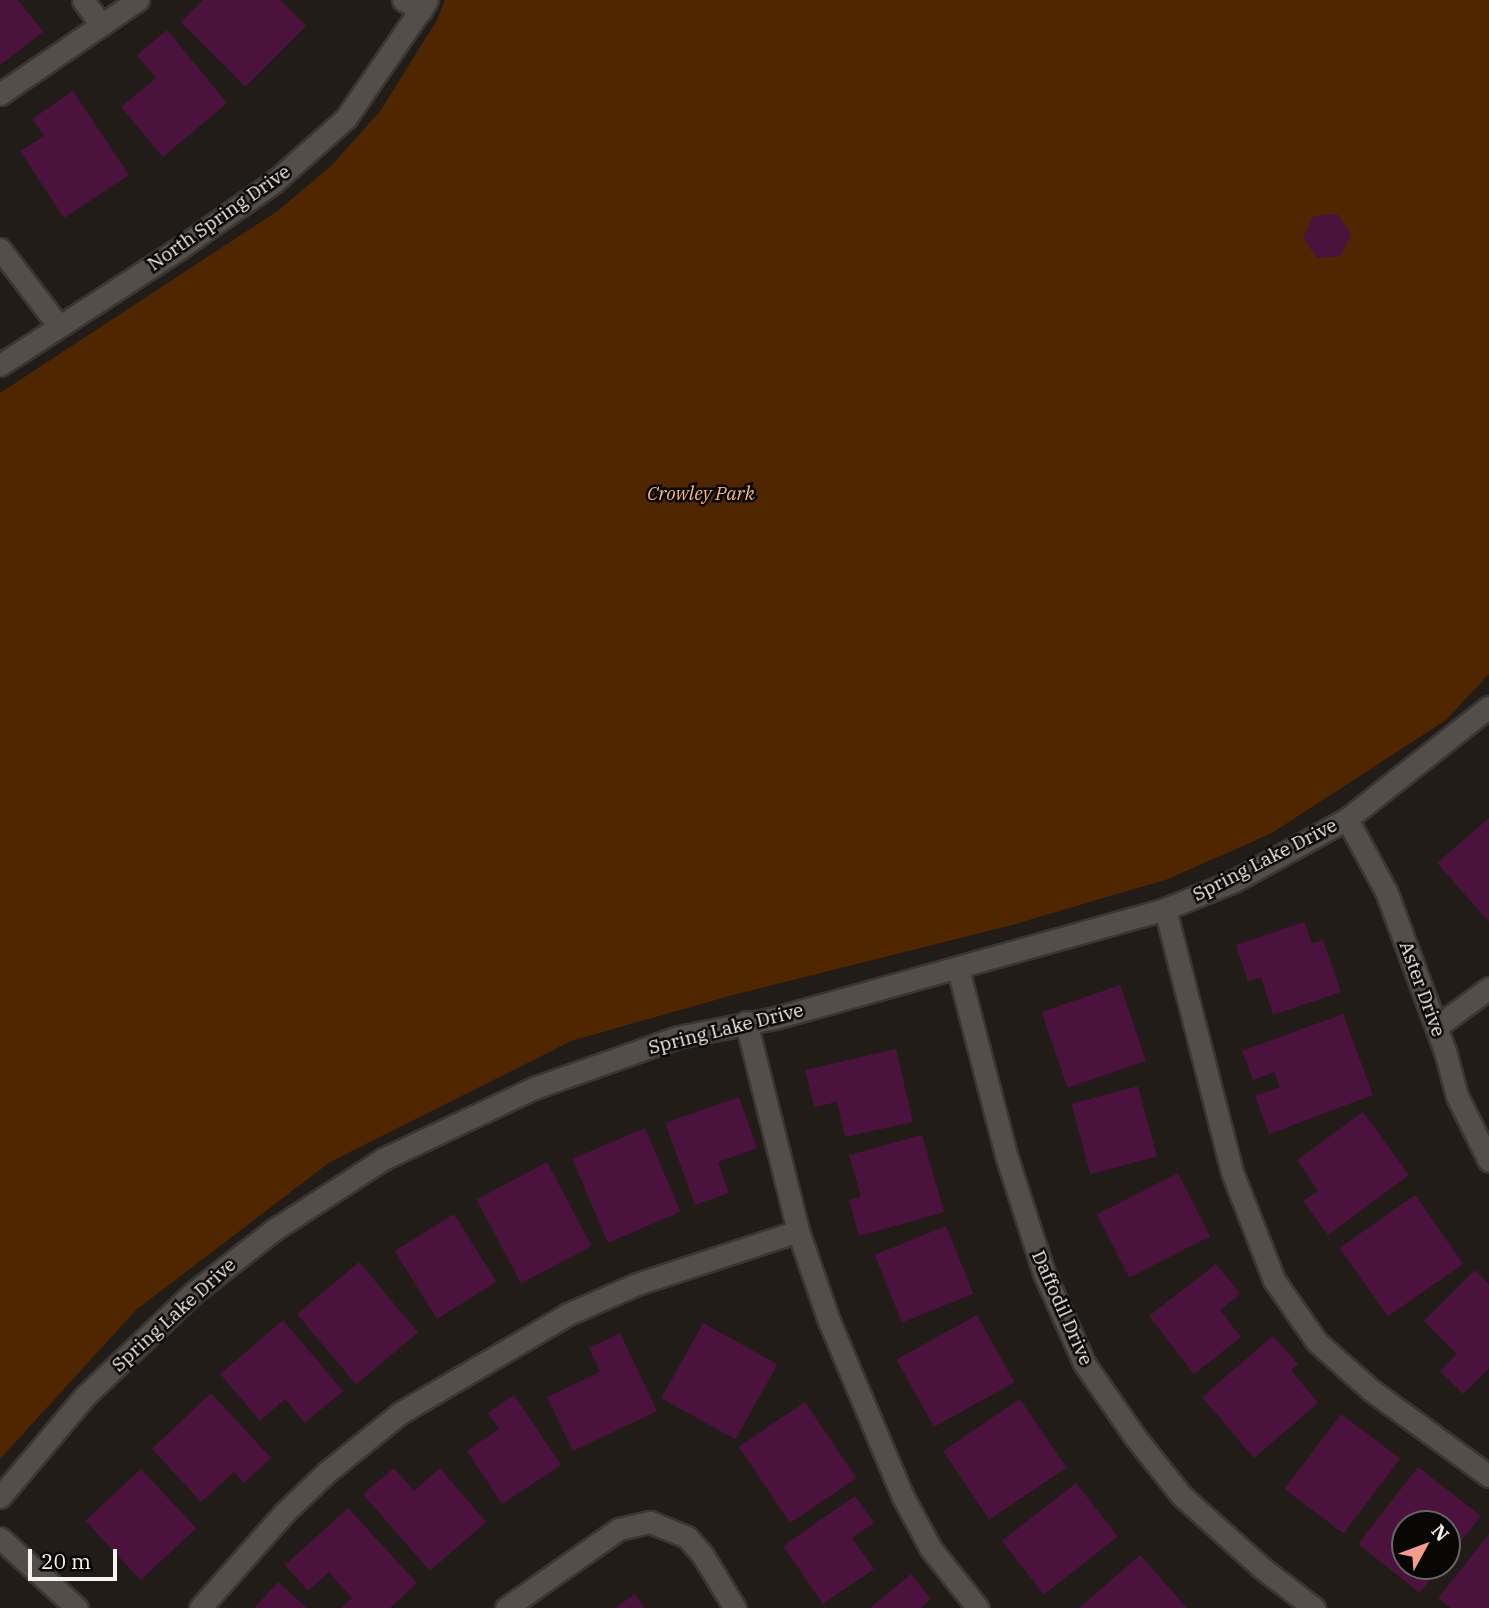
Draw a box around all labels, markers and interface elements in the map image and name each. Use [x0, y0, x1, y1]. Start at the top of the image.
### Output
street label: North Spring Drive [143, 160, 295, 276]
park label: Crowley Park [647, 483, 755, 505]
street label: Spring Lake Drive [1189, 814, 1341, 906]
street label: Aster Drive [1394, 938, 1450, 1040]
street label: Spring Lake Drive [646, 999, 806, 1059]
street label: Daffodil Drive [1027, 1247, 1097, 1369]
street label: Spring Lake Drive [107, 1253, 241, 1377]
north arrow [1391, 1510, 1461, 1580]
text: N [1426, 1519, 1454, 1546]
scale bar [32, 1534, 121, 1578]
text: 20 m [41, 1547, 91, 1575]

